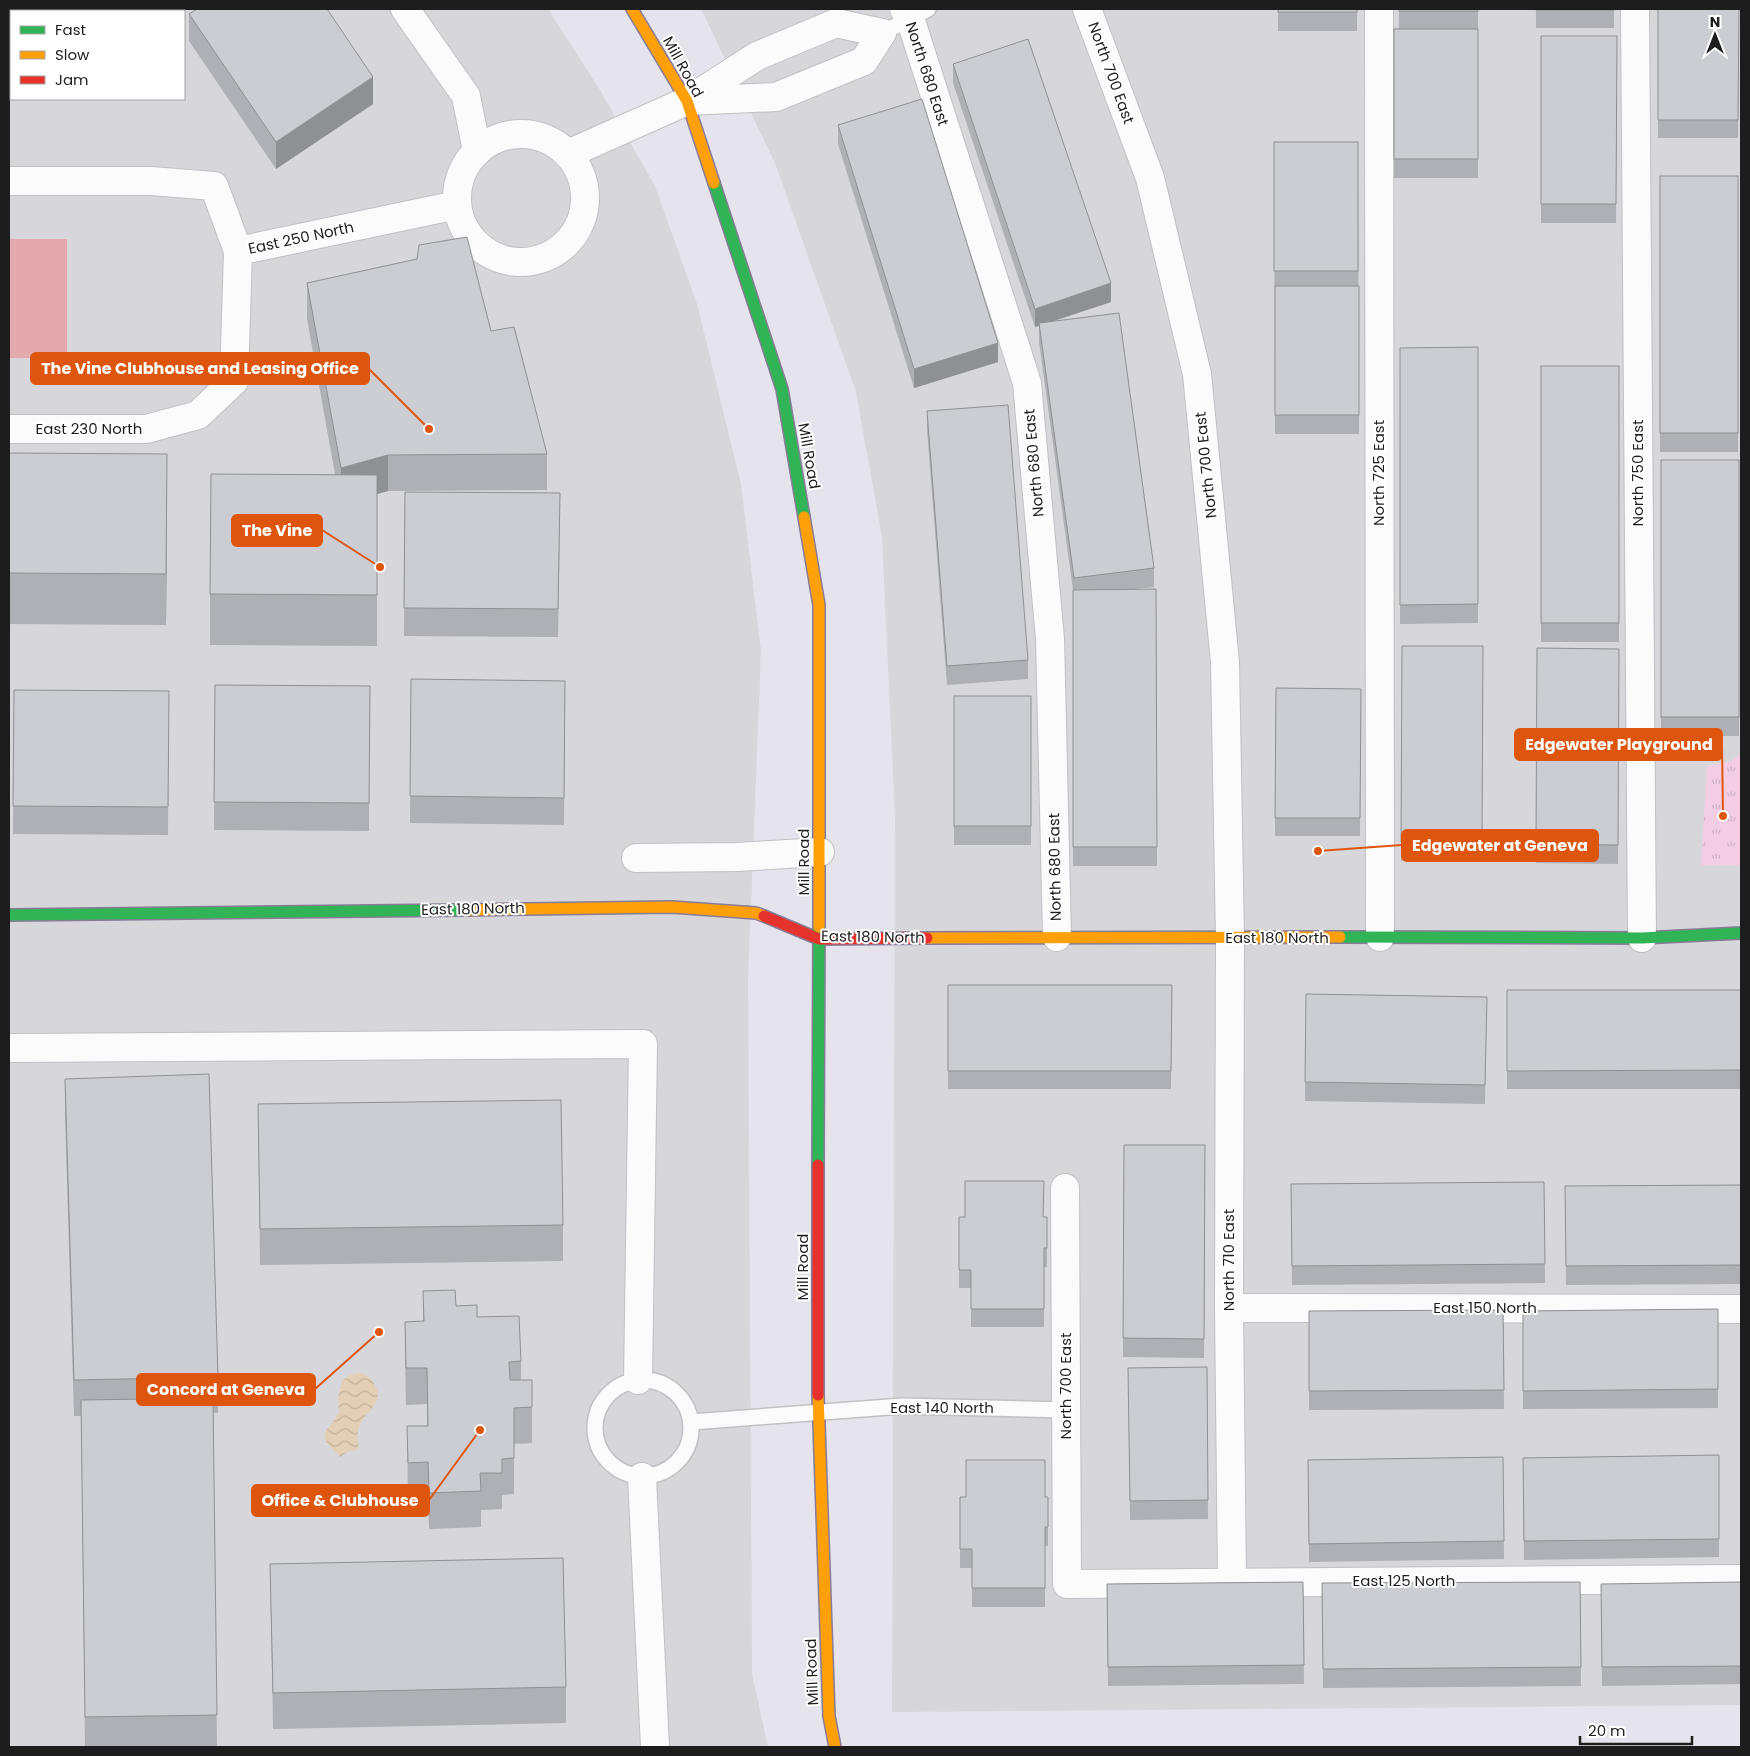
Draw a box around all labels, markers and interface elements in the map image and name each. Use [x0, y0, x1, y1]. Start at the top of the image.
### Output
legend [10, 10, 185, 100]
north arrow [1690, 10, 1740, 60]
text: N [1710, 12, 1720, 32]
text: Fast [55, 19, 86, 40]
street label: North 680 East [901, 19, 954, 129]
street label: North 700 East [1083, 19, 1140, 127]
street label: Mill Road [658, 32, 709, 101]
text: Slow [55, 44, 90, 65]
text: Jam [55, 69, 89, 90]
street label: East 250 North [246, 216, 356, 259]
callout: The Vine Clubhouse and Leasing Office [31, 353, 369, 384]
text: The Vine Clubhouse and Leasing Office [41, 357, 359, 380]
street label: North 680 East [1018, 408, 1049, 518]
street label: North 700 East [1189, 411, 1222, 519]
street label: East 230 North [36, 418, 142, 439]
street label: North 725 East [1368, 420, 1389, 526]
street label: North 750 East [1627, 420, 1648, 526]
street label: Mill Road [793, 421, 826, 491]
callout: The Vine [232, 515, 322, 546]
text: The Vine [242, 519, 312, 542]
callout: Edgewater Playground [1515, 729, 1722, 760]
text: Edgewater Playground [1525, 733, 1713, 756]
street label: North 680 East [1043, 813, 1066, 921]
street label: Mill Road [793, 829, 814, 896]
callout: Edgewater at Geneva [1402, 830, 1598, 861]
text: Edgewater at Geneva [1412, 834, 1588, 857]
street label: East 180 North [421, 897, 525, 920]
street label: East 180 North [821, 925, 925, 948]
street label: East 180 North [1225, 927, 1329, 948]
street label: North 710 East [1218, 1209, 1239, 1311]
street label: Mill Road [792, 1234, 813, 1301]
street label: East 150 North [1433, 1297, 1537, 1318]
street label: North 700 East [1055, 1333, 1076, 1439]
callout: Concord at Geneva [137, 1374, 315, 1405]
text: Concord at Geneva [147, 1378, 305, 1401]
street label: East 140 North [890, 1397, 994, 1418]
callout: Office & Clubhouse [252, 1485, 429, 1516]
text: Office & Clubhouse [261, 1489, 419, 1512]
street label: East 125 North [1353, 1570, 1455, 1591]
street label: Mill Road [800, 1638, 823, 1706]
scale bar [1580, 1714, 1692, 1746]
text: 20 m [1588, 1720, 1626, 1741]

